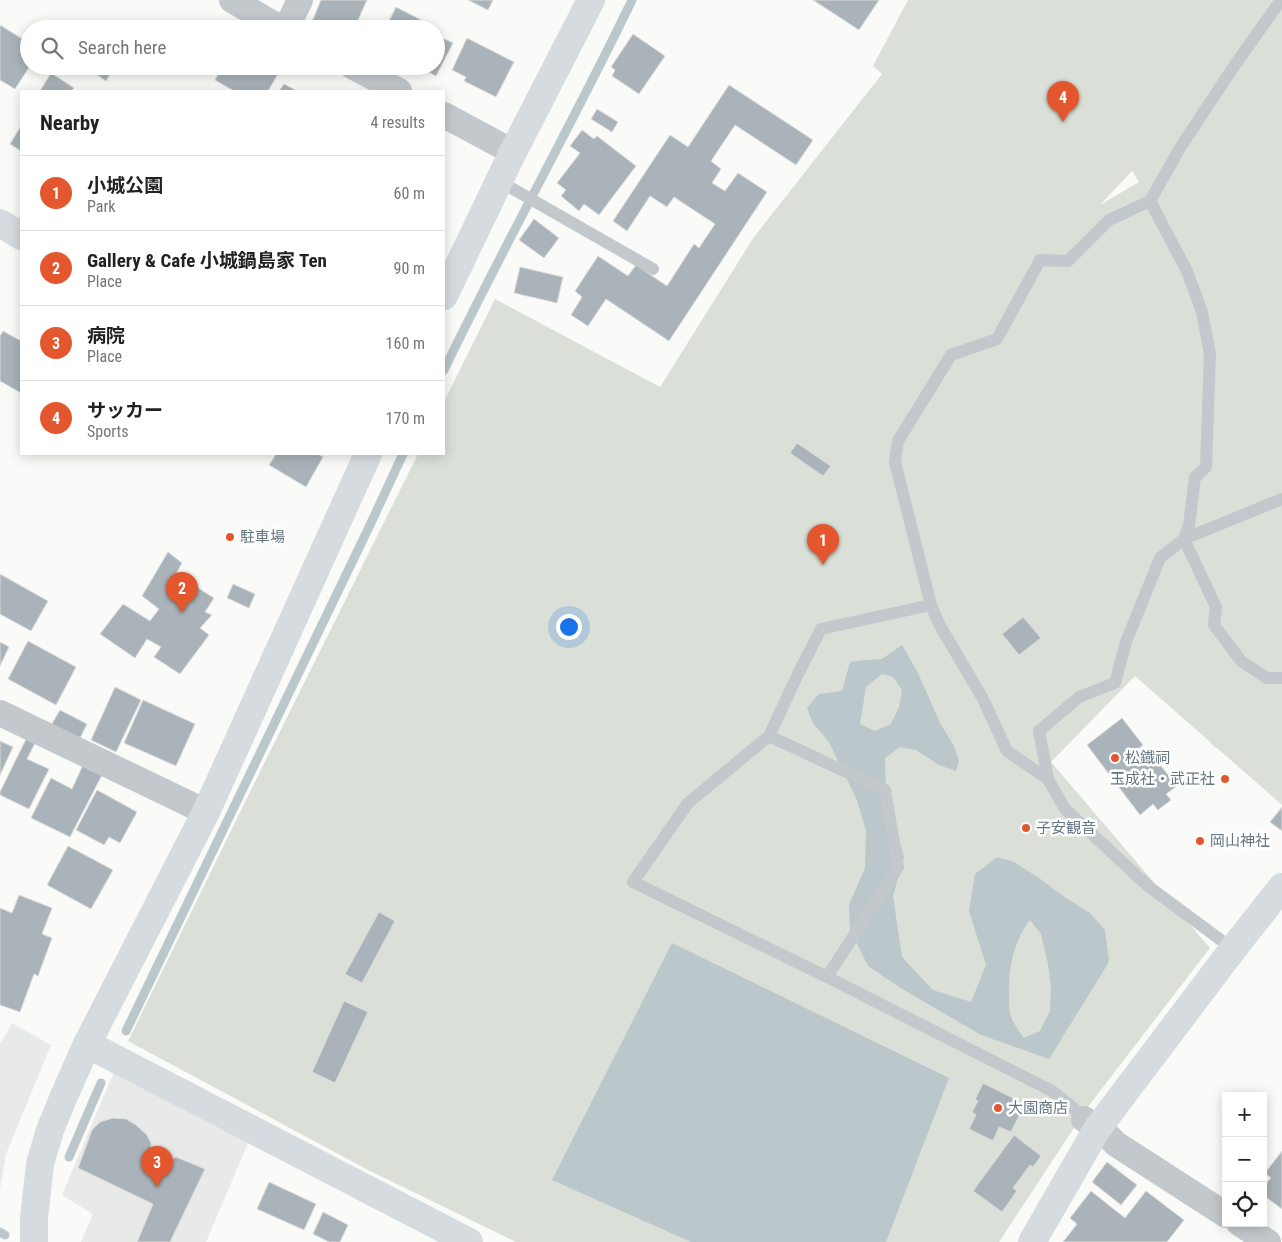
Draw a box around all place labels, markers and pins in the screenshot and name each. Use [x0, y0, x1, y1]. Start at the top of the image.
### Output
pin: 4 [1047, 81, 1079, 122]
pin: 1 [807, 524, 839, 565]
place label: 駐車場 [240, 528, 285, 546]
marker: 駐車場 [224, 531, 236, 543]
pin: 2 [166, 572, 198, 613]
place label: 松鐡祠 [1125, 749, 1170, 767]
marker: 松鐡祠 [1109, 752, 1121, 764]
place label: 玉成社・武正社 [1110, 770, 1215, 788]
marker: 玉成社・武正社 [1219, 773, 1231, 785]
place label: 子安観音 [1036, 819, 1096, 837]
marker: 子安観音 [1020, 822, 1032, 834]
place label: 岡山神社 [1210, 832, 1270, 850]
marker: 岡山神社 [1194, 835, 1206, 847]
place label: 大園商店 [1008, 1099, 1068, 1117]
marker: 大園商店 [992, 1102, 1004, 1114]
pin: 3 [141, 1146, 173, 1187]

